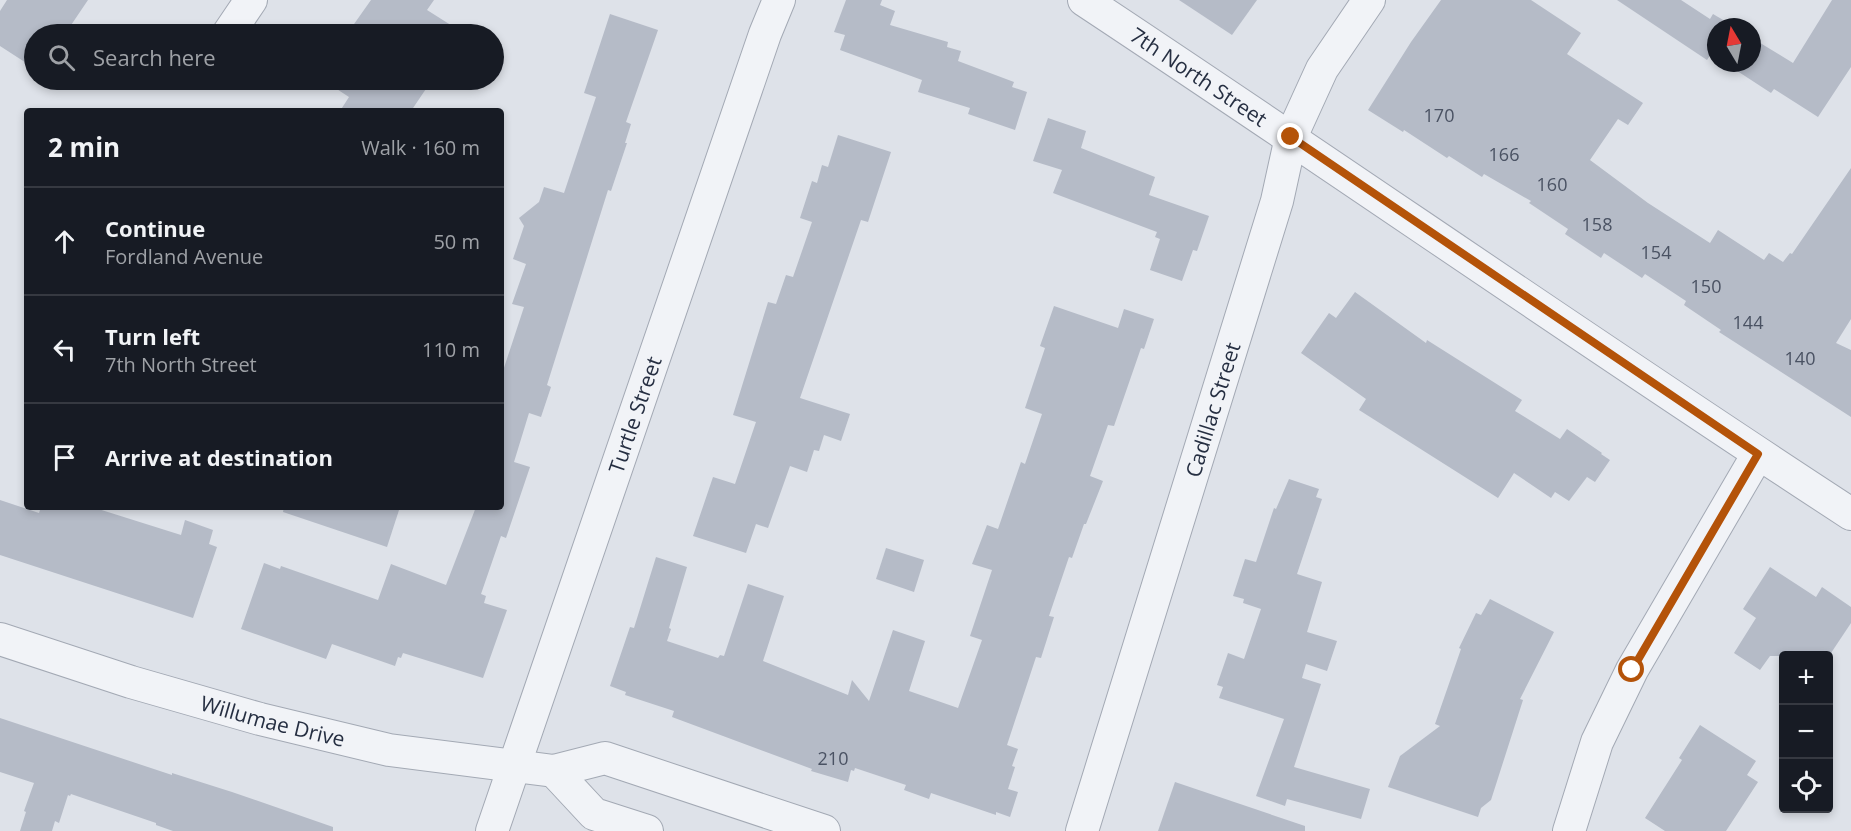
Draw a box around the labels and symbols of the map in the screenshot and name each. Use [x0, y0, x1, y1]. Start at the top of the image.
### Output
north arrow [1707, 18, 1761, 72]
street label: 7th North Street [1125, 21, 1273, 133]
house number: 170 [1424, 103, 1454, 127]
route end [1277, 123, 1303, 149]
house number: 166 [1489, 142, 1519, 166]
house number: 160 [1537, 172, 1567, 196]
house number: 158 [1582, 212, 1612, 236]
house number: 154 [1641, 240, 1671, 264]
house number: 150 [1691, 274, 1721, 298]
house number: 144 [1733, 310, 1763, 334]
street label: Cadillac Street [1178, 339, 1246, 481]
house number: 140 [1785, 346, 1815, 370]
street label: Turtle Street [602, 353, 668, 477]
route start [1618, 656, 1644, 682]
street label: Willumae Drive [197, 689, 348, 753]
house number: 210 [818, 746, 848, 770]

